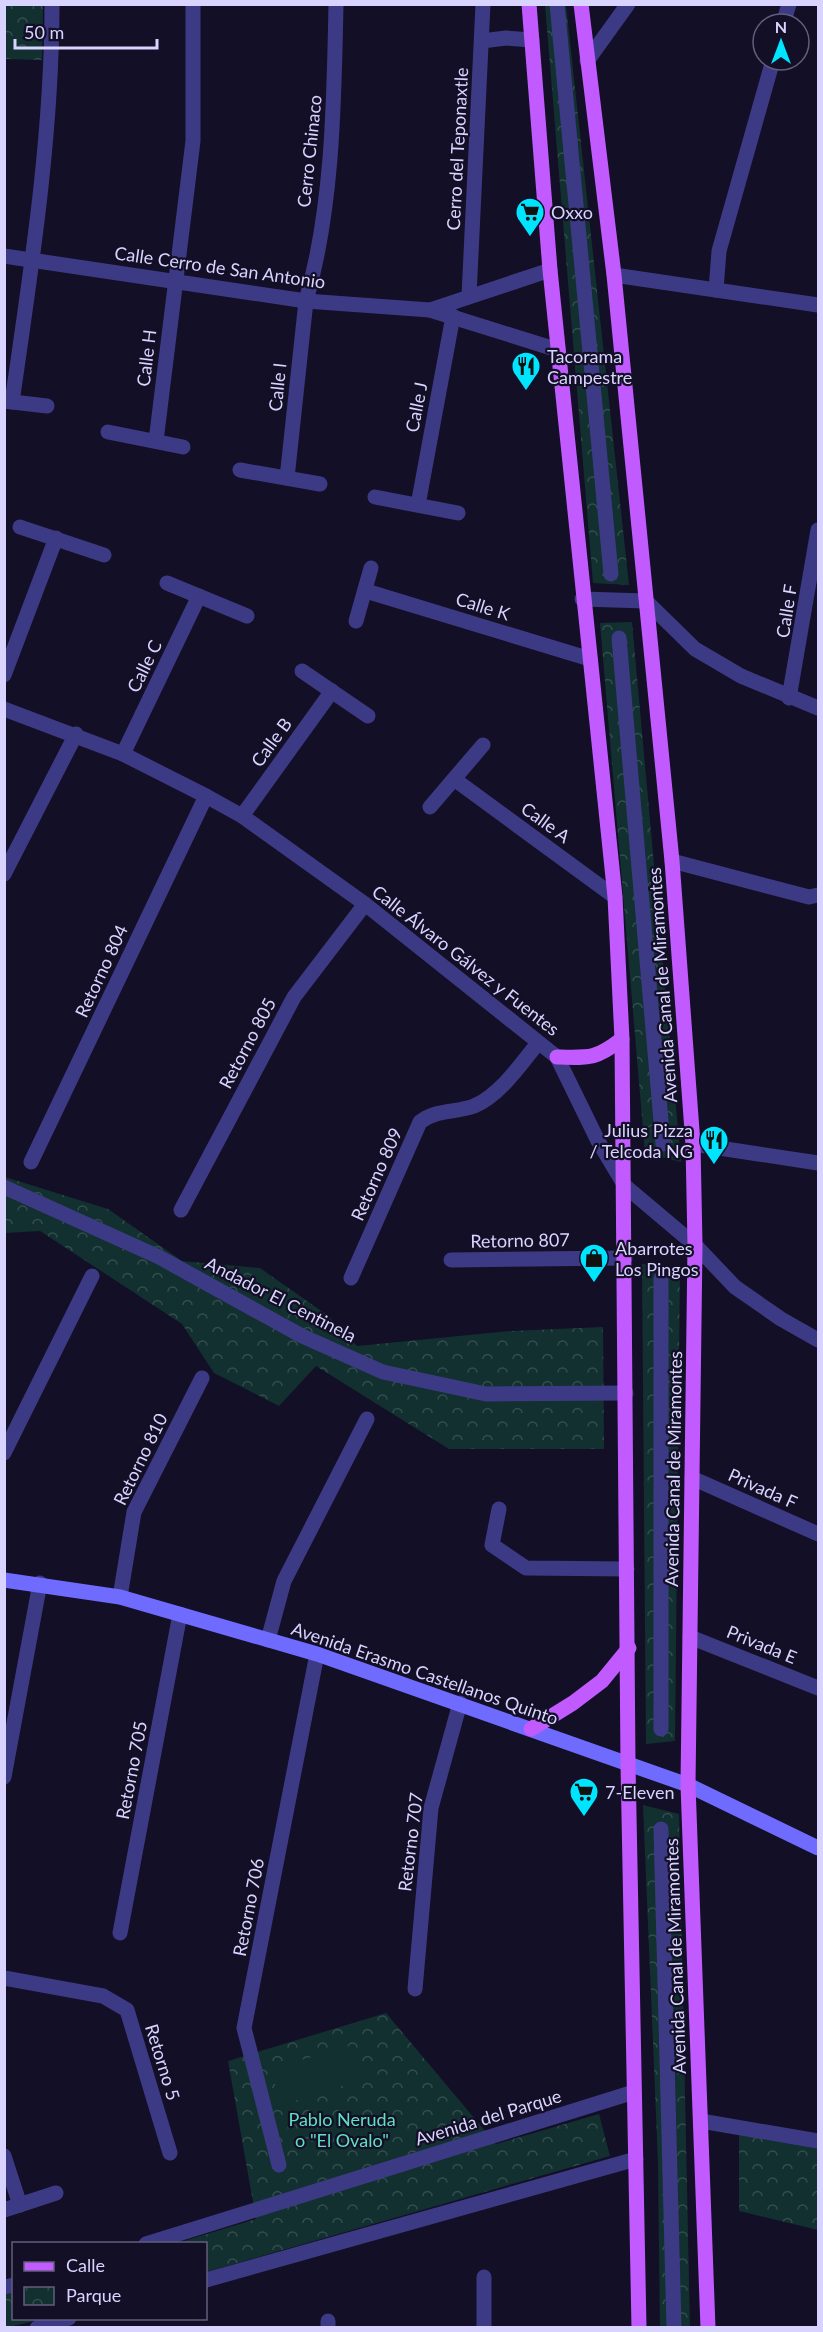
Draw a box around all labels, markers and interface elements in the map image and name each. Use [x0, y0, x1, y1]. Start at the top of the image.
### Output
scale bar [15, 12, 158, 50]
north arrow [751, 12, 811, 72]
text: N [775, 17, 787, 36]
text: 50 m [24, 21, 64, 43]
street label: Cerro del Teponaxtle [442, 67, 472, 231]
street label: Cerro Chinaco [292, 94, 326, 208]
supermarket icon: Oxxo [514, 196, 546, 238]
place label: Oxxo [551, 201, 593, 223]
street label: Calle Cerro de San Antonio [113, 241, 327, 293]
street label: Calle H [132, 328, 160, 388]
place label: Tacorama Campestre [547, 345, 632, 388]
restaurant icon: Tacorama Campestre [510, 350, 542, 392]
street label: Calle I [264, 362, 290, 412]
street label: Calle J [400, 380, 432, 434]
street label: Calle F [771, 583, 801, 639]
street label: Calle K [453, 587, 513, 625]
street label: Calle C [122, 636, 166, 696]
street label: Calle B [246, 713, 296, 771]
street label: Calle A [517, 797, 575, 848]
street label: Avenida Canal de Miramontes [643, 866, 681, 1103]
street label: Calle Álvaro Gálvez y Fuentes [368, 880, 564, 1040]
street label: Retorno 804 [70, 921, 132, 1021]
street label: Retorno 805 [214, 994, 280, 1092]
place label: Julius Pizza / Telcoda NG [589, 1119, 693, 1162]
street label: Retorno 809 [346, 1124, 406, 1224]
restaurant icon: Julius Pizza / Telcoda NG [698, 1124, 730, 1166]
street label: Retorno 807 [470, 1228, 570, 1252]
place label: Abarrotes Los Pingos [615, 1237, 699, 1280]
shop icon: Abarrotes Los Pingos [578, 1242, 610, 1284]
street label: Andador El Centinela [202, 1251, 360, 1347]
street label: Avenida Canal de Miramontes [660, 1351, 686, 1587]
street label: Retorno 810 [108, 1409, 172, 1509]
street label: Privada F [725, 1463, 801, 1513]
street label: Avenida Erasmo Castellanos Quinto [289, 1617, 561, 1729]
street label: Privada E [724, 1620, 800, 1668]
street label: Retorno 705 [111, 1719, 151, 1821]
supermarket icon: 7-Eleven [568, 1776, 600, 1818]
place label: 7-Eleven [605, 1781, 675, 1803]
street label: Retorno 707 [393, 1791, 427, 1893]
street label: Avenida Canal de Miramontes [660, 1838, 690, 2074]
street label: Retorno 706 [228, 1856, 268, 1958]
street label: Retorno 5 [141, 2021, 185, 2103]
street label: Avenida del Parque [412, 2084, 564, 2150]
park label: Pablo Neruda o "El Ovalo" [288, 2108, 396, 2151]
legend [12, 2242, 207, 2320]
text: Calle [66, 2254, 105, 2276]
text: Parque [66, 2284, 121, 2306]

